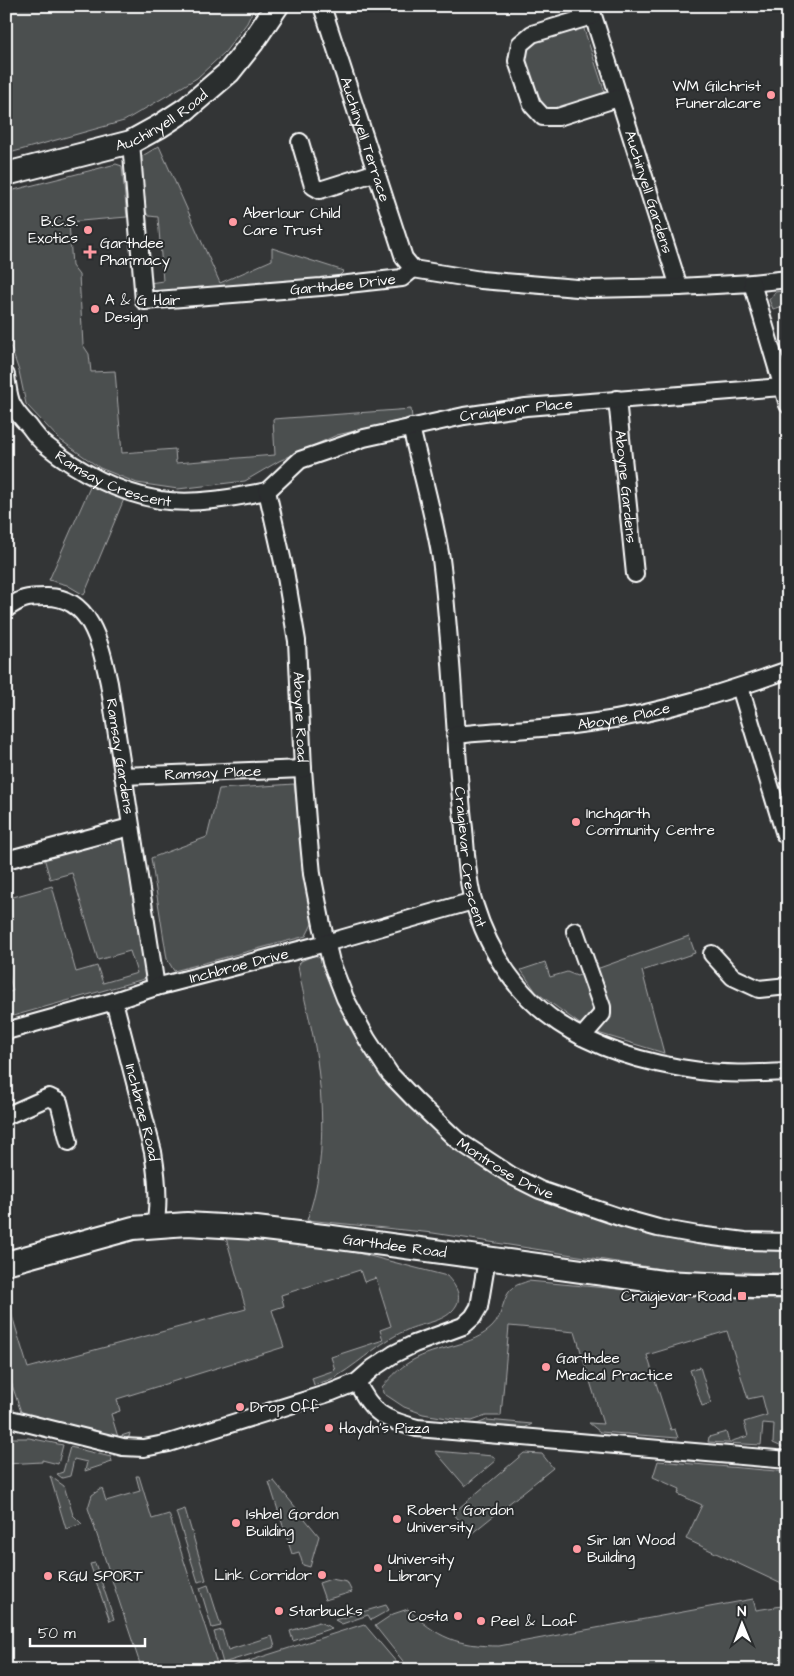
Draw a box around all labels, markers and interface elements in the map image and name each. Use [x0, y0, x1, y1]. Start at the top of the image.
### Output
street label: Auchinyell Terrace [335, 74, 395, 204]
place label: WM Gilchrist Funeralcare [672, 76, 761, 114]
street label: Auchinyell Road [113, 84, 212, 156]
marker: WM Gilchrist Funeralcare [765, 89, 777, 101]
street label: Auchinyell Gardens [620, 128, 678, 257]
place label: Aberlour Child Care Trust [243, 203, 341, 241]
place label: B.C.S. Exotics [28, 211, 78, 249]
marker: Aberlour Child Care Trust [227, 216, 239, 228]
marker: B.C.S. Exotics [82, 224, 94, 236]
place label: Garthdee Pharmacy [100, 233, 170, 272]
marker: Garthdee Pharmacy [84, 246, 96, 258]
street label: Garthdee Drive [289, 268, 397, 300]
place label: A & G Hair Design [105, 290, 180, 329]
marker: A & G Hair Design [89, 303, 101, 315]
street label: Craigievar Place [458, 393, 574, 427]
street label: Aboyne Gardens [610, 429, 642, 545]
street label: Ramsay Crescent [51, 445, 172, 512]
street label: Aboyne Road [288, 671, 313, 763]
street label: Ramsay Gardens [101, 697, 140, 816]
street label: Aboyne Place [576, 697, 672, 735]
street label: Ramsay Place [164, 760, 262, 785]
street label: Craigievar Crescent [449, 786, 492, 930]
place label: Inchgarth Community Centre [586, 803, 715, 842]
marker: Inchgarth Community Centre [570, 816, 582, 828]
street label: Inchbrae Drive [187, 943, 291, 988]
street label: Inchbrae Road [120, 1061, 165, 1163]
street label: Montrose Drive [453, 1132, 556, 1204]
street label: Garthdee Road [342, 1228, 448, 1263]
place label: Craigievar Road [621, 1286, 732, 1308]
marker: Craigievar Road [736, 1290, 748, 1302]
place label: Garthdee Medical Practice [556, 1348, 673, 1386]
marker: Garthdee Medical Practice [540, 1361, 552, 1373]
place label: Drop Off [250, 1397, 319, 1418]
marker: Drop Off [234, 1401, 246, 1413]
place label: Haydn's Pizza [339, 1418, 430, 1440]
marker: Haydn's Pizza [323, 1422, 335, 1434]
place label: Robert Gordon University [407, 1500, 514, 1539]
place label: Ishbel Gordon Building [246, 1504, 339, 1543]
marker: Robert Gordon University [391, 1513, 403, 1525]
marker: Ishbel Gordon Building [230, 1517, 242, 1529]
place label: Sir Ian Wood Building [587, 1530, 676, 1569]
marker: Sir Ian Wood Building [571, 1543, 583, 1555]
place label: University Library [388, 1549, 454, 1588]
marker: University Library [372, 1562, 384, 1574]
place label: Link Corridor [214, 1565, 312, 1586]
place label: RGU SPORT [58, 1566, 143, 1587]
marker: Link Corridor [316, 1569, 328, 1581]
marker: RGU SPORT [42, 1570, 54, 1582]
north arrow [716, 1598, 766, 1648]
place label: Starbucks [289, 1601, 363, 1622]
text: N [737, 1602, 747, 1622]
marker: Starbucks [273, 1605, 285, 1617]
place label: Costa [408, 1606, 448, 1627]
marker: Costa [452, 1610, 464, 1622]
place label: Peel & Loaf [491, 1611, 577, 1632]
marker: Peel & Loaf [475, 1615, 487, 1627]
scale bar [30, 1616, 145, 1648]
text: 50 m [38, 1623, 76, 1644]

